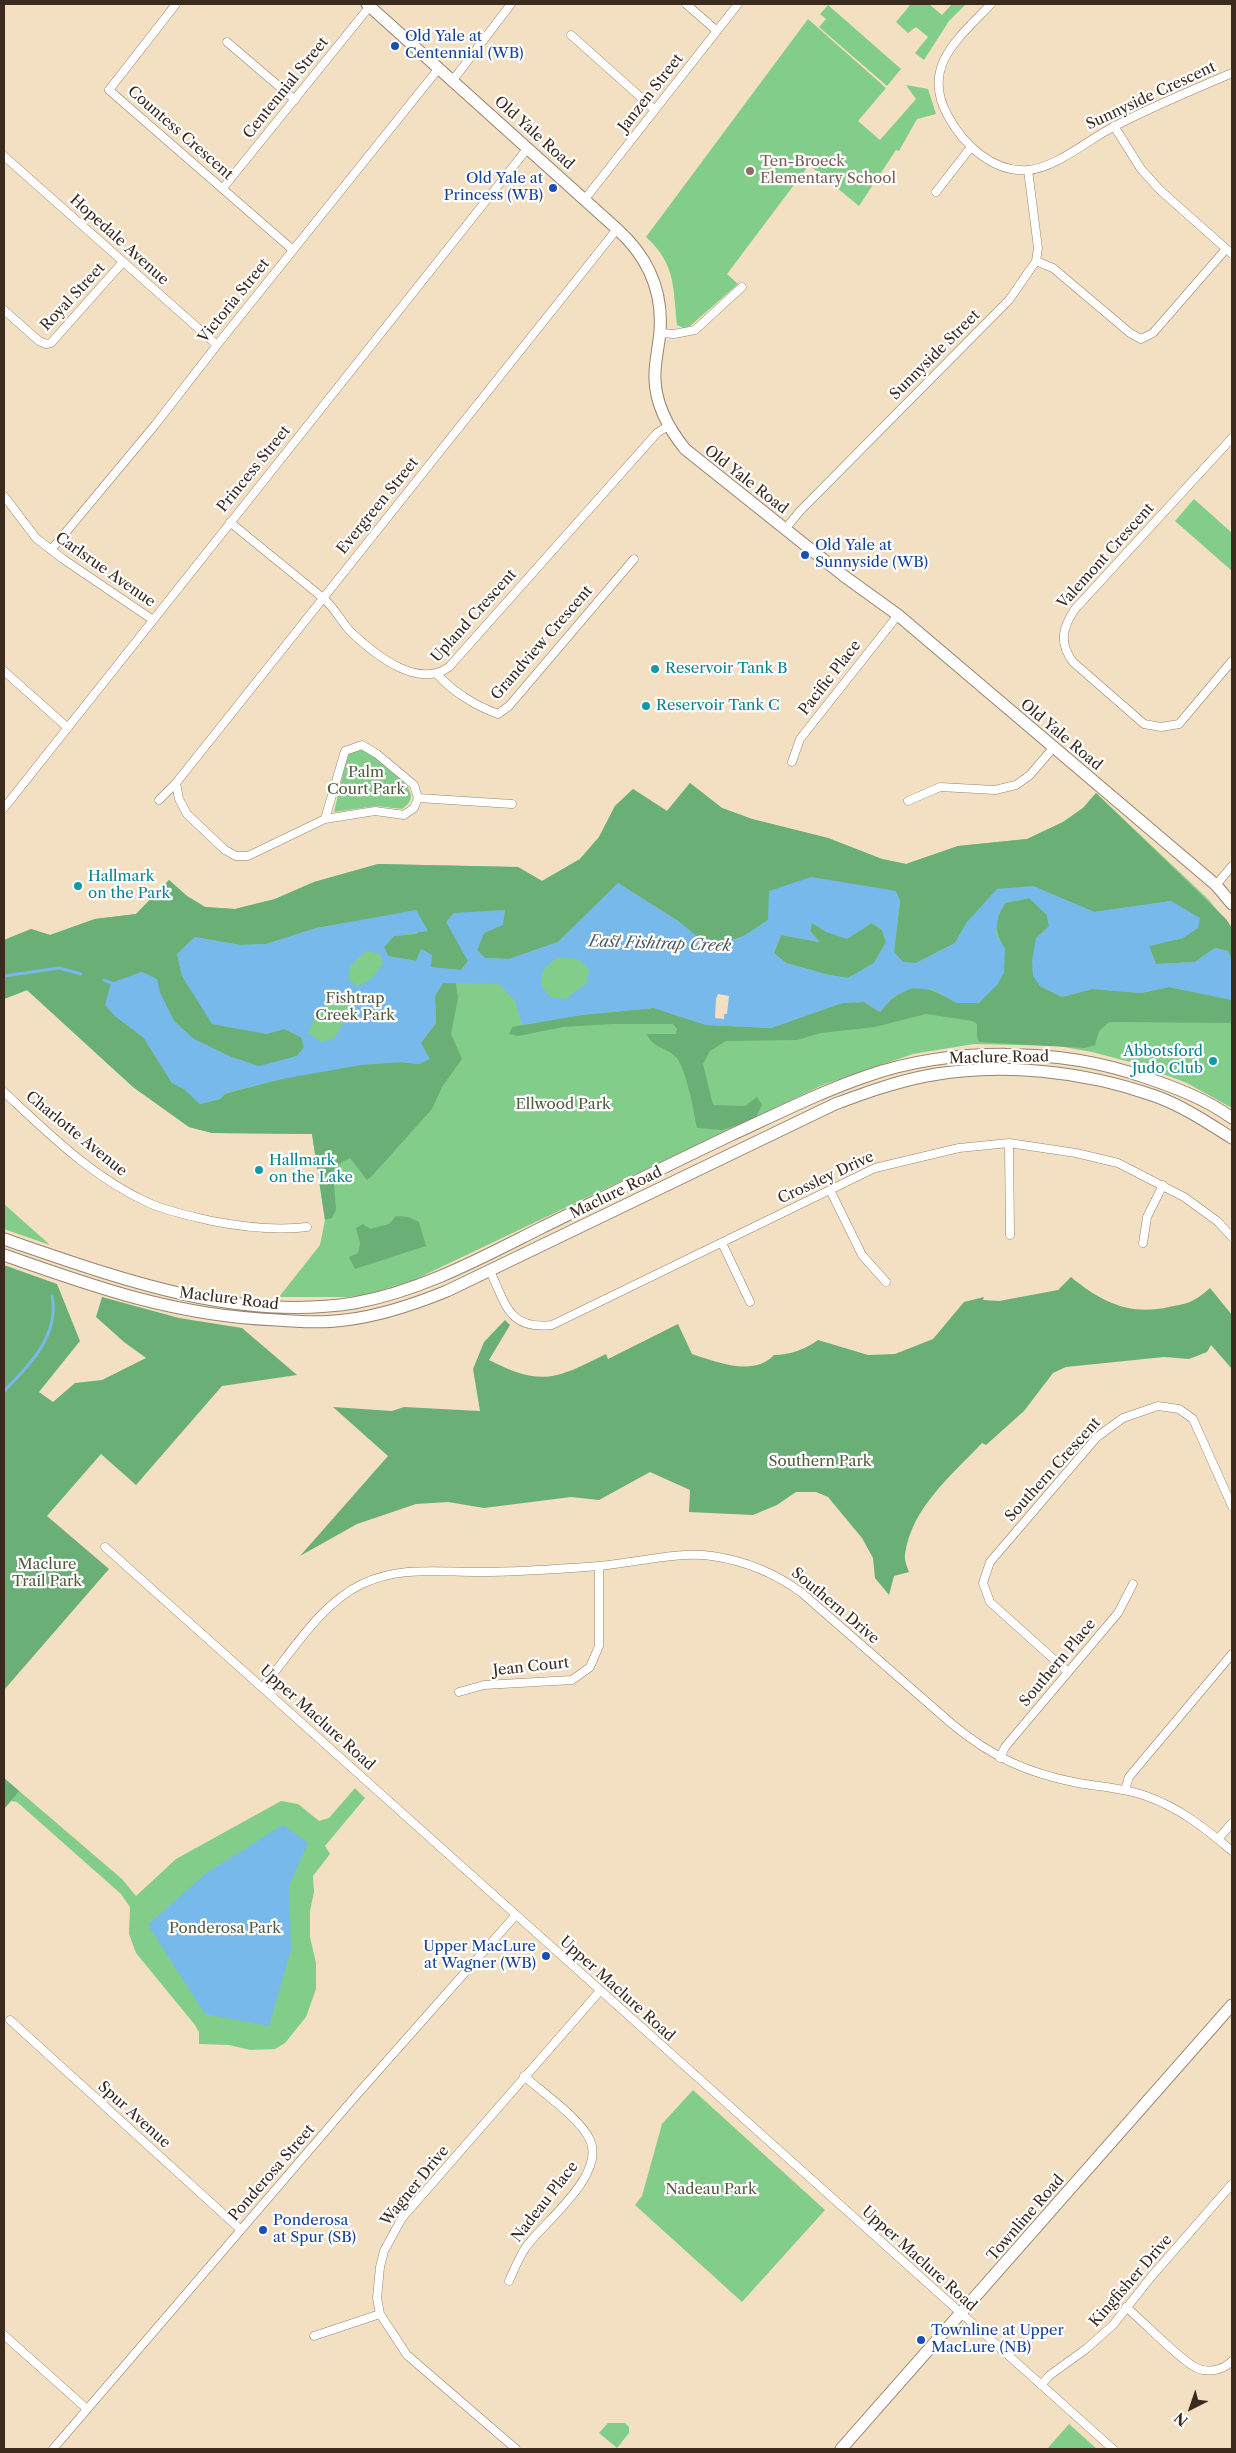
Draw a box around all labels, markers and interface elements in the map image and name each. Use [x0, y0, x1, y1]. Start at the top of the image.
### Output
place label: Old Yale at Centennial (WB) [405, 28, 524, 63]
street label: Centennial Street [240, 34, 332, 142]
marker: Old Yale at Centennial (WB) [389, 40, 401, 52]
street label: Janzen Street [615, 50, 687, 136]
street label: Sunnyside Crescent [1083, 58, 1219, 134]
street label: Countess Crescent [124, 82, 236, 184]
street label: Old Yale Road [490, 93, 578, 173]
place label: Ten-Broeck Elementary School [760, 153, 896, 188]
marker: Ten-Broeck Elementary School [744, 165, 756, 177]
place label: Old Yale at Princess (WB) [444, 170, 543, 205]
marker: Old Yale at Princess (WB) [547, 182, 559, 194]
street label: Hopedale Avenue [66, 191, 172, 289]
street label: Victoria Street [195, 255, 273, 347]
street label: Royal Street [37, 259, 109, 335]
street label: Sunnyside Street [886, 306, 984, 404]
street label: Princess Street [214, 422, 294, 516]
street label: Old Yale Road [701, 442, 791, 518]
street label: Evergreen Street [333, 454, 423, 558]
street label: Valemont Crescent [1054, 500, 1158, 612]
street label: Carlsrue Avenue [51, 529, 159, 611]
place label: Old Yale at Sunnyside (WB) [815, 537, 928, 572]
marker: Old Yale at Sunnyside (WB) [799, 549, 811, 561]
street label: Upland Crescent [428, 566, 520, 666]
street label: Grandview Crescent [487, 582, 597, 704]
street label: Pacific Place [795, 637, 865, 719]
place label: Reservoir Tank B [665, 660, 788, 678]
marker: Reservoir Tank B [649, 663, 661, 675]
street label: Old Yale Road [1017, 696, 1105, 774]
place label: Reservoir Tank C [656, 697, 780, 715]
marker: Reservoir Tank C [640, 700, 652, 712]
park label: Palm Court Park [327, 764, 405, 799]
place label: Hallmark on the Park [88, 868, 170, 903]
marker: Hallmark on the Park [72, 880, 84, 892]
water label: East Fishtrap Creek [589, 932, 731, 956]
park label: Fishtrap Creek Park [315, 990, 395, 1025]
place label: Abbotsford Judo Club [1123, 1043, 1203, 1078]
street label: Maclure Road [949, 1048, 1049, 1068]
marker: Abbotsford Judo Club [1207, 1055, 1219, 1067]
street label: Charlotte Avenue [22, 1088, 130, 1180]
park label: Ellwood Park [515, 1096, 611, 1114]
street label: Crossley Drive [775, 1148, 877, 1208]
place label: Hallmark on the Lake [269, 1152, 353, 1187]
street label: Maclure Road [567, 1163, 665, 1223]
marker: Hallmark on the Lake [253, 1164, 265, 1176]
street label: Maclure Road [178, 1284, 280, 1314]
street label: Southern Crescent [1002, 1414, 1104, 1526]
park label: Southern Park [769, 1453, 871, 1471]
park label: Maclure Trail Park [12, 1556, 82, 1591]
street label: Southern Drive [787, 1564, 883, 1648]
street label: Southern Place [1016, 1616, 1100, 1710]
street label: Jean Court [492, 1654, 570, 1680]
street label: Upper Maclure Road [256, 1662, 378, 1774]
park label: Ponderosa Park [169, 1920, 281, 1938]
street label: Upper Maclure Road [556, 1933, 678, 2045]
place label: Upper MacLure at Wagner (WB) [423, 1938, 536, 1973]
marker: Upper MacLure at Wagner (WB) [540, 1950, 552, 1962]
street label: Spur Avenue [94, 2078, 174, 2152]
street label: Ponderosa Street [225, 2121, 319, 2225]
street label: Wagner Drive [377, 2142, 453, 2230]
street label: Nadeau Place [508, 2158, 582, 2246]
street label: Townline Road [984, 2171, 1068, 2265]
park label: Nadeau Park [665, 2181, 757, 2199]
street label: Upper Maclure Road [858, 2203, 980, 2315]
place label: Ponderosa at Spur (SB) [273, 2212, 356, 2247]
marker: Ponderosa at Spur (SB) [257, 2224, 269, 2236]
street label: Kingfisher Drive [1086, 2231, 1176, 2331]
place label: Townline at Upper MacLure (NB) [931, 2322, 1064, 2357]
marker: Townline at Upper MacLure (NB) [915, 2334, 927, 2346]
north arrow [1166, 2383, 1216, 2433]
text: N [1171, 2409, 1192, 2430]

